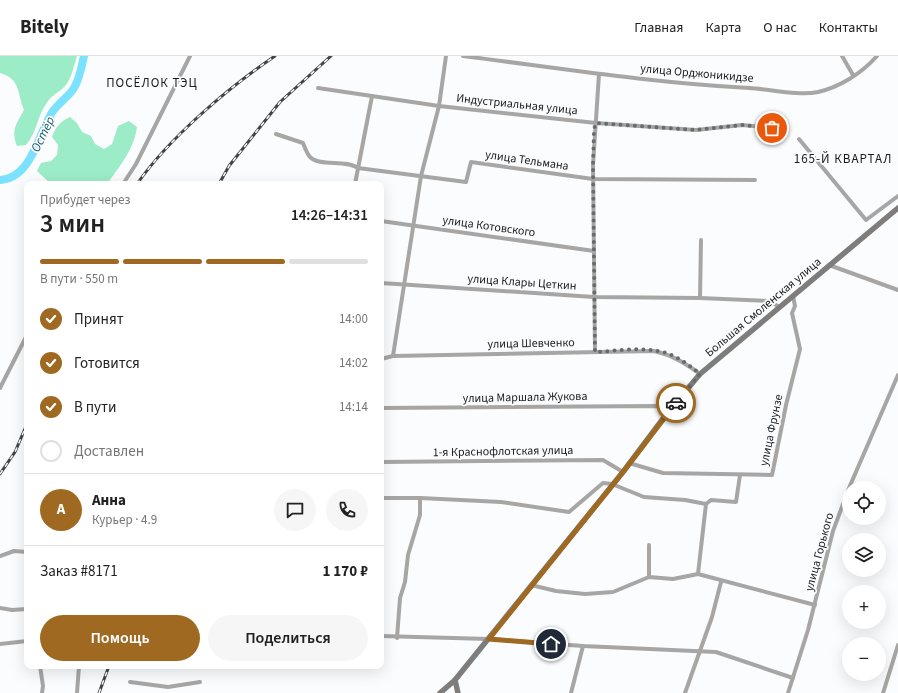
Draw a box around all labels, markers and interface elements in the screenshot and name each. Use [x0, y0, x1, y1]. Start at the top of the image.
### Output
text: Bitely [20, 14, 69, 41]
text: Главная [634, 18, 683, 38]
text: Карта [705, 18, 741, 38]
text: О нас [763, 18, 797, 38]
text: Контакты [819, 18, 878, 38]
street label: улица Орджоникидзе [640, 60, 754, 87]
district label: ПОСЁЛОК ТЭЦ [106, 74, 198, 92]
street label: Индустриальная улица [455, 90, 579, 119]
pin [755, 111, 789, 145]
water label: Остёр [27, 114, 59, 155]
icon: bag [761, 117, 783, 139]
street label: улица Тельмана [484, 146, 570, 175]
district label: 165-Й КВАРТАЛ [794, 150, 892, 168]
text: Прибудет через [40, 191, 130, 209]
text: 3 мин [40, 205, 105, 242]
text: 14:26–14:31 [291, 205, 368, 226]
street label: улица Котовского [441, 212, 536, 241]
street label: Большая Смоленская улица [702, 254, 825, 361]
text: В пути · 550 m [40, 270, 118, 288]
street label: улица Клары Цеткин [467, 270, 577, 295]
icon: check [40, 308, 62, 330]
text: Принят [74, 309, 124, 330]
text: 14:00 [339, 310, 368, 328]
street label: улица Шевченко [487, 334, 575, 353]
icon: check [40, 352, 62, 374]
text: Готовится [74, 353, 140, 374]
text: 14:02 [339, 354, 368, 372]
courier [656, 383, 696, 423]
street label: улица Маршала Жукова [462, 388, 588, 407]
icon: car [665, 392, 687, 414]
street label: улица Фрунзе [756, 393, 787, 468]
icon: check [40, 396, 62, 418]
text: В пути [74, 397, 117, 418]
text: 14:14 [339, 398, 368, 416]
text: Доставлен [74, 441, 144, 462]
street label: 1-я Краснофлотская улица [433, 442, 573, 461]
map controls [842, 481, 886, 681]
button: locate [842, 481, 886, 525]
button: chat [274, 489, 316, 531]
button: phone [326, 489, 368, 531]
text: Анна [92, 490, 126, 511]
text: А [57, 499, 65, 520]
text: Курьер · 4.9 [92, 511, 157, 529]
street label: улица Горького [801, 511, 838, 593]
button: layers [842, 533, 886, 577]
text: Заказ #8171 [40, 561, 118, 582]
text: 1 170 ₽ [322, 561, 368, 582]
button: + [842, 585, 886, 629]
button: Помощь [40, 615, 200, 661]
button: Поделиться [208, 615, 368, 661]
pin [534, 627, 568, 661]
icon: home [540, 633, 562, 655]
button: − [842, 637, 886, 681]

